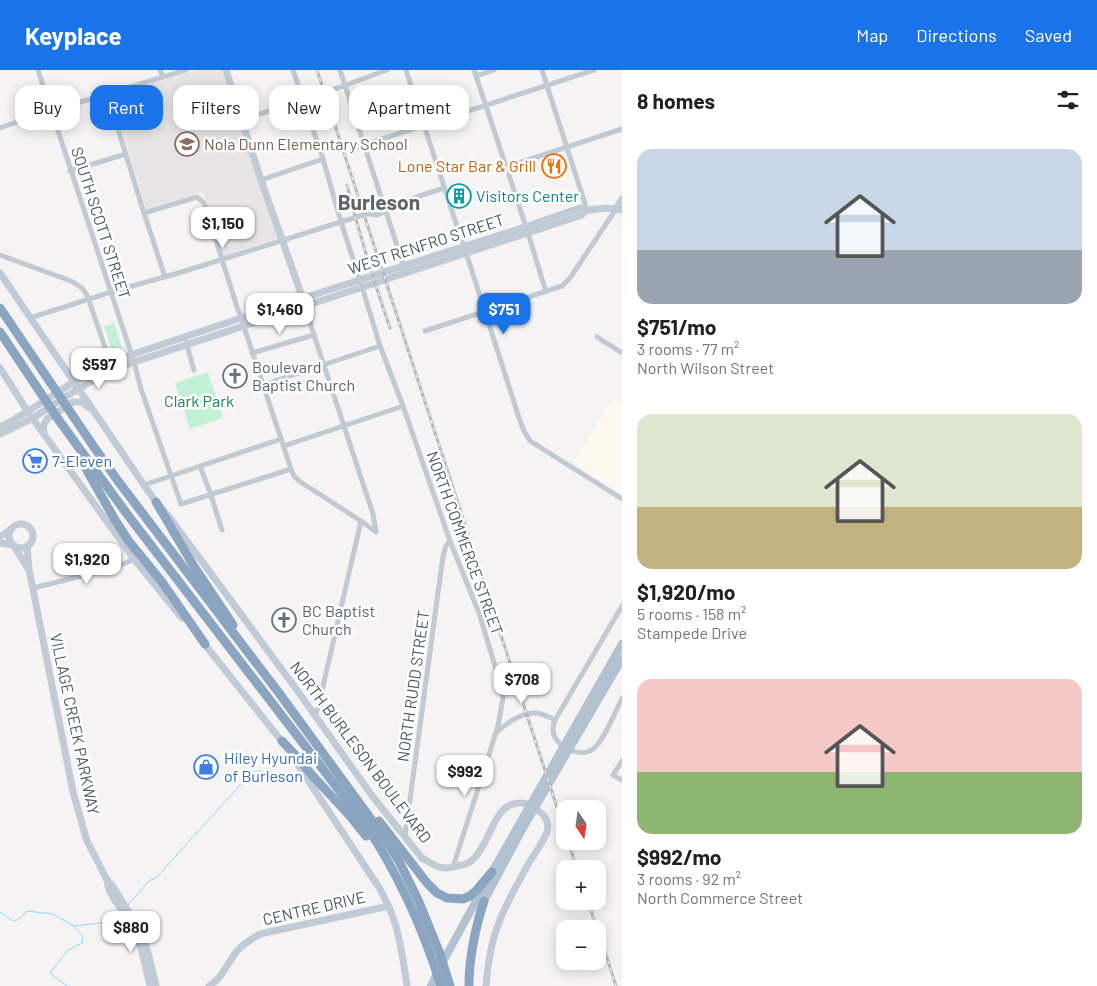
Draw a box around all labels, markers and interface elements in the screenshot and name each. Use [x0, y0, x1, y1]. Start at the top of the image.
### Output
text: Keyplace [25, 21, 122, 50]
text: Map [856, 24, 888, 46]
text: Directions [916, 24, 997, 46]
text: Saved [1025, 24, 1072, 46]
chip: Buy [15, 85, 80, 130]
chip: Rent [90, 85, 163, 130]
chip: Filters [173, 85, 259, 130]
chip: New [269, 85, 339, 130]
chip: Apartment [349, 85, 469, 130]
icon: filters [1054, 86, 1082, 114]
text: 8 homes [637, 88, 715, 113]
school or university icon: Nola Dunn Elementary School [174, 131, 200, 157]
place label: Nola Dunn Elementary School [204, 134, 408, 153]
street label: SOUTH SCOTT STREET [68, 144, 135, 301]
restaurant icon: Lone Star Bar & Grill [541, 153, 567, 179]
place label: Lone Star Bar & Grill [398, 156, 536, 175]
icon: home [815, 181, 905, 271]
building icon: Visitors Center [446, 183, 472, 209]
place label: Visitors Center [476, 186, 579, 205]
district label: Burleson [338, 189, 420, 214]
pin: $1,150 [182, 206, 264, 249]
street label: WEST RENFRO STREET [345, 209, 506, 278]
text: $1,150 [202, 213, 244, 232]
pin: $1,460 [239, 292, 321, 335]
pin: $751 [474, 292, 534, 335]
text: $1,460 [257, 299, 303, 318]
text: $751 [488, 299, 520, 318]
text: $751/mo [637, 314, 716, 339]
text: 3 rooms · 77 m² [637, 339, 739, 358]
pin: $597 [69, 348, 129, 390]
text: $597 [82, 354, 116, 373]
place label: Boulevard Baptist Church [252, 357, 355, 394]
text: North Wilson Street [637, 358, 774, 377]
church icon: Boulevard Baptist Church [222, 363, 248, 389]
park label: Clark Park [164, 391, 234, 410]
icon: home [815, 446, 905, 536]
supermarket icon: 7-Eleven [22, 448, 48, 474]
street label: NORTH COMMERCE STREET [423, 448, 508, 637]
place label: 7-Eleven [52, 451, 112, 470]
pin: $1,920 [46, 542, 128, 585]
text: $1,920 [64, 549, 110, 568]
text: $1,920/mo [637, 579, 735, 604]
place label: BC Baptist Church [302, 601, 375, 638]
text: 5 rooms · 158 m² [637, 604, 746, 623]
church icon: BC Baptist Church [271, 607, 297, 633]
street label: NORTH RUDD STREET [392, 609, 433, 763]
text: Stampede Drive [637, 623, 747, 642]
street label: VILLAGE CREEK PARKWAY [47, 631, 104, 816]
street label: NORTH BURLESON BOULEVARD [287, 657, 436, 846]
pin: $708 [492, 662, 552, 705]
text: $708 [505, 669, 539, 688]
icon: home [815, 711, 905, 801]
place label: Hiley Hyundai of Burleson [224, 748, 317, 785]
shop icon: Hiley Hyundai of Burleson [193, 754, 219, 780]
pin: $992 [435, 754, 495, 797]
text: $992 [447, 761, 483, 780]
north arrow [556, 800, 606, 850]
map controls [556, 800, 606, 970]
text: $992/mo [637, 844, 722, 869]
button: + [556, 860, 606, 910]
text: 3 rooms · 92 m² [637, 869, 741, 888]
street label: CENTRE DRIVE [261, 886, 367, 929]
text: North Commerce Street [637, 888, 803, 907]
pin: $880 [101, 910, 161, 953]
text: $880 [113, 917, 149, 936]
button: − [556, 920, 606, 970]

